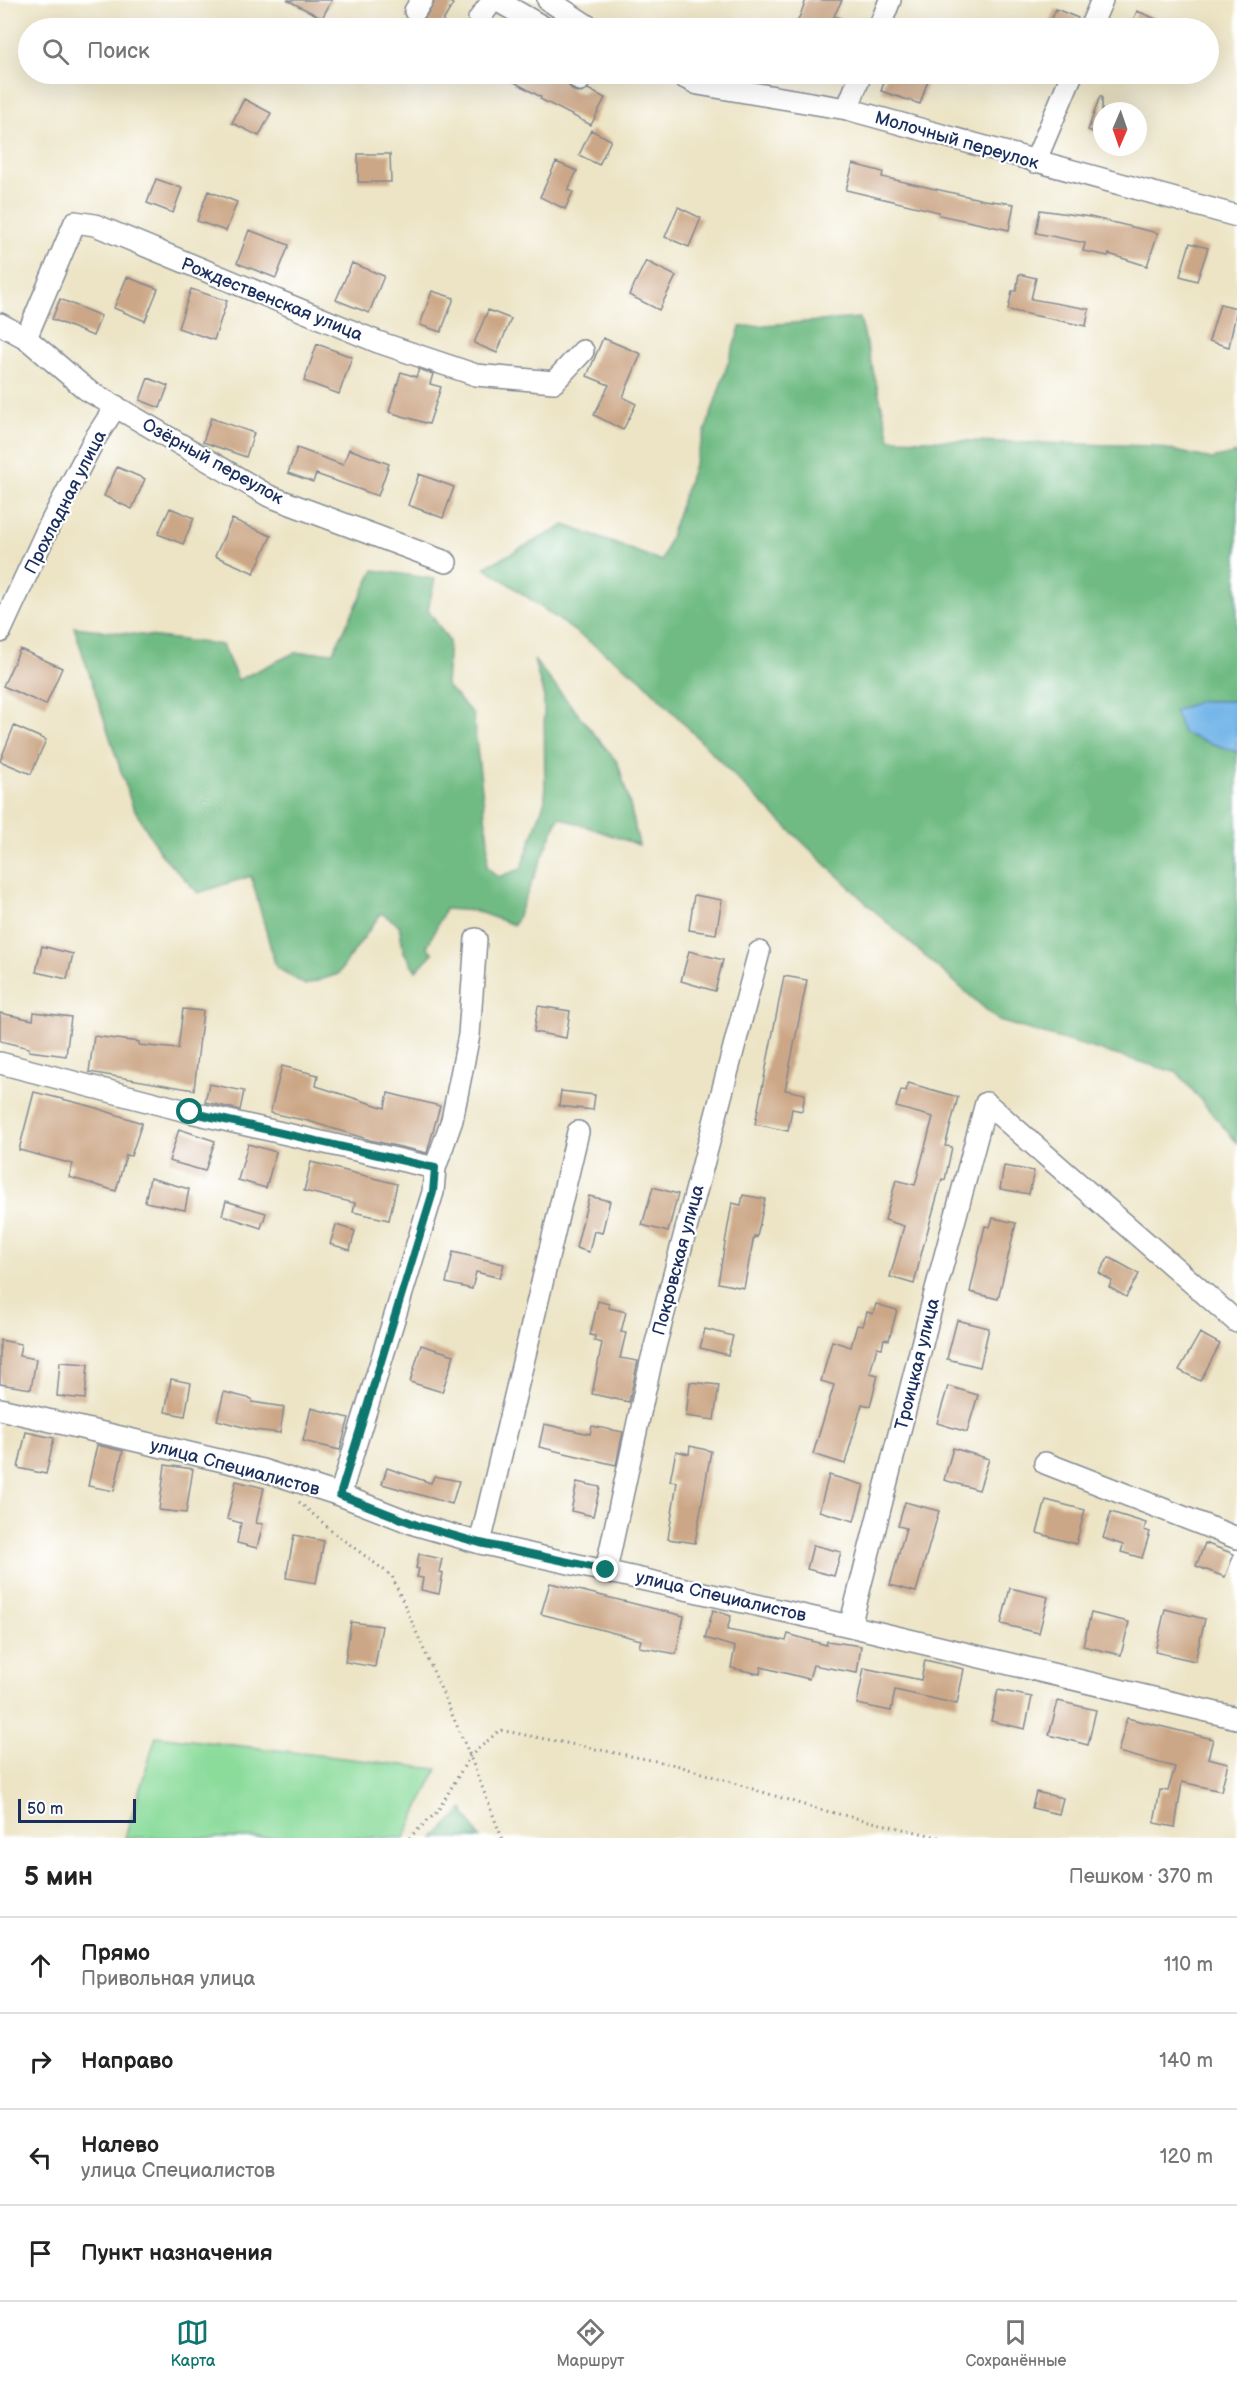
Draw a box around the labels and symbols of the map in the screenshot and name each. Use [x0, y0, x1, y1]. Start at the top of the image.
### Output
north arrow [1093, 102, 1147, 156]
street label: Молочный переулок [872, 107, 1042, 174]
street label: Рождественская улица [178, 253, 366, 346]
street label: Озёрный переулок [139, 414, 287, 509]
street label: Прохладная улица [20, 427, 111, 577]
route start [176, 1098, 202, 1124]
street label: Покровская улица [648, 1182, 709, 1338]
street label: Троицкая улица [891, 1296, 944, 1432]
street label: улица Специалистов [148, 1435, 322, 1500]
route end [592, 1556, 618, 1582]
street label: улица Специалистов [634, 1567, 809, 1626]
scale bar [18, 1796, 136, 1824]

